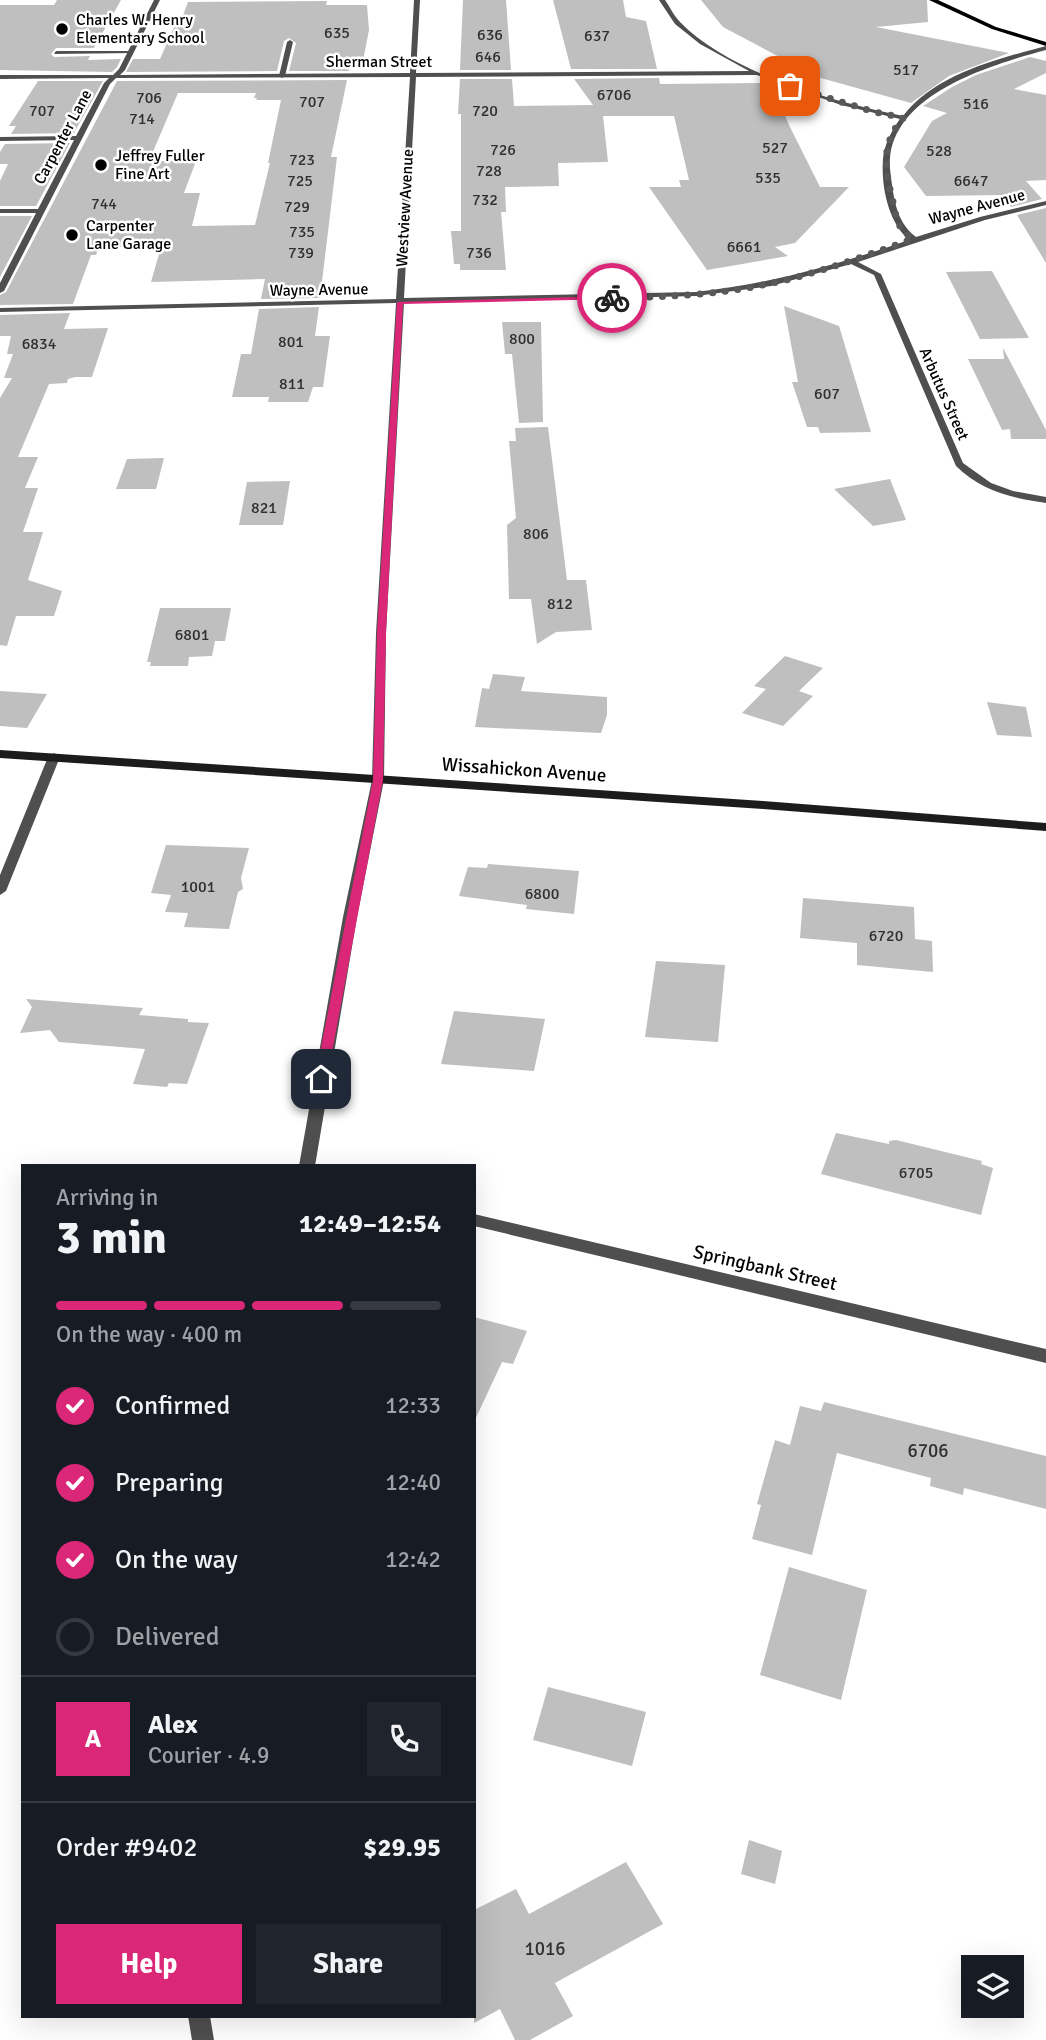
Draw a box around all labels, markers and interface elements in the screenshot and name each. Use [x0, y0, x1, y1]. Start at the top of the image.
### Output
place label: Charles W. Henry Elementary School [76, 10, 205, 48]
marker: Charles W. Henry Elementary School [54, 21, 70, 37]
house number: 635 [324, 23, 350, 43]
house number: 636 [477, 25, 503, 45]
house number: 637 [584, 26, 610, 46]
house number: 646 [475, 47, 501, 67]
street label: Sherman Street [326, 52, 433, 72]
pin [760, 56, 820, 116]
house number: 517 [893, 60, 919, 80]
icon: bag [771, 67, 809, 105]
house number: 6706 [597, 85, 631, 105]
street label: Carpenter Lane [30, 86, 96, 188]
house number: 706 [136, 88, 162, 108]
house number: 707 [299, 92, 325, 112]
house number: 516 [963, 94, 989, 114]
house number: 707 [29, 101, 55, 121]
house number: 720 [472, 101, 498, 121]
house number: 714 [129, 109, 155, 129]
house number: 527 [762, 138, 788, 158]
house number: 726 [490, 140, 516, 160]
house number: 528 [926, 141, 952, 161]
place label: Jeffrey Fuller Fine Art [115, 146, 205, 184]
street label: Westview Avenue [392, 149, 418, 267]
house number: 723 [289, 150, 315, 170]
marker: Jeffrey Fuller Fine Art [93, 157, 109, 173]
house number: 728 [476, 161, 502, 181]
house number: 535 [755, 168, 781, 188]
house number: 725 [287, 171, 313, 191]
house number: 6647 [954, 171, 988, 191]
street label: Wayne Avenue [927, 185, 1027, 229]
house number: 732 [472, 190, 498, 210]
house number: 744 [91, 194, 117, 214]
house number: 729 [284, 197, 310, 217]
place label: Carpenter Lane Garage [86, 216, 171, 254]
house number: 735 [289, 222, 315, 242]
marker: Carpenter Lane Garage [64, 227, 80, 243]
house number: 6661 [727, 237, 761, 257]
house number: 739 [288, 243, 314, 263]
house number: 736 [466, 243, 492, 263]
courier [577, 263, 647, 333]
street label: Wayne Avenue [269, 279, 369, 301]
icon: bike [593, 279, 631, 317]
house number: 800 [509, 329, 535, 349]
house number: 801 [278, 332, 304, 352]
house number: 6834 [22, 334, 57, 354]
street label: Arbutus Street [915, 345, 974, 444]
house number: 811 [279, 374, 305, 394]
house number: 607 [814, 384, 840, 404]
house number: 821 [251, 498, 277, 518]
house number: 806 [523, 524, 549, 544]
house number: 812 [547, 594, 573, 614]
house number: 6801 [175, 625, 209, 645]
street label: Wissahickon Avenue [441, 752, 607, 788]
house number: 1001 [181, 877, 215, 897]
house number: 6800 [525, 884, 559, 904]
house number: 6720 [869, 926, 903, 946]
pin [291, 1049, 351, 1109]
icon: home [302, 1060, 340, 1098]
house number: 6705 [899, 1163, 933, 1183]
text: Arriving in [56, 1183, 158, 1212]
text: 12:49–12:54 [299, 1208, 441, 1240]
text: 3 min [56, 1210, 167, 1266]
street label: Springbank Street [691, 1240, 840, 1296]
text: On the way · 400 m [56, 1320, 242, 1349]
icon: check [56, 1387, 94, 1425]
text: Confirmed [115, 1390, 230, 1422]
text: 12:33 [385, 1391, 441, 1420]
house number: 6706 [907, 1439, 949, 1463]
icon: check [56, 1464, 94, 1502]
text: Preparing [115, 1467, 223, 1499]
text: 12:40 [385, 1468, 441, 1497]
icon: check [56, 1541, 94, 1579]
text: On the way [115, 1544, 238, 1576]
text: 12:42 [385, 1545, 441, 1574]
text: Delivered [115, 1621, 220, 1653]
button: phone [367, 1702, 441, 1776]
text: Alex [148, 1709, 198, 1741]
text: A [85, 1723, 101, 1755]
text: Courier · 4.9 [148, 1741, 269, 1770]
text: Order #9402 [56, 1832, 197, 1864]
text: $29.95 [363, 1832, 441, 1864]
button: Help [56, 1924, 242, 2004]
button: Share [256, 1924, 441, 2004]
house number: 1016 [524, 1937, 566, 1961]
map controls [961, 1955, 1024, 2018]
button: layers [961, 1955, 1024, 2018]

